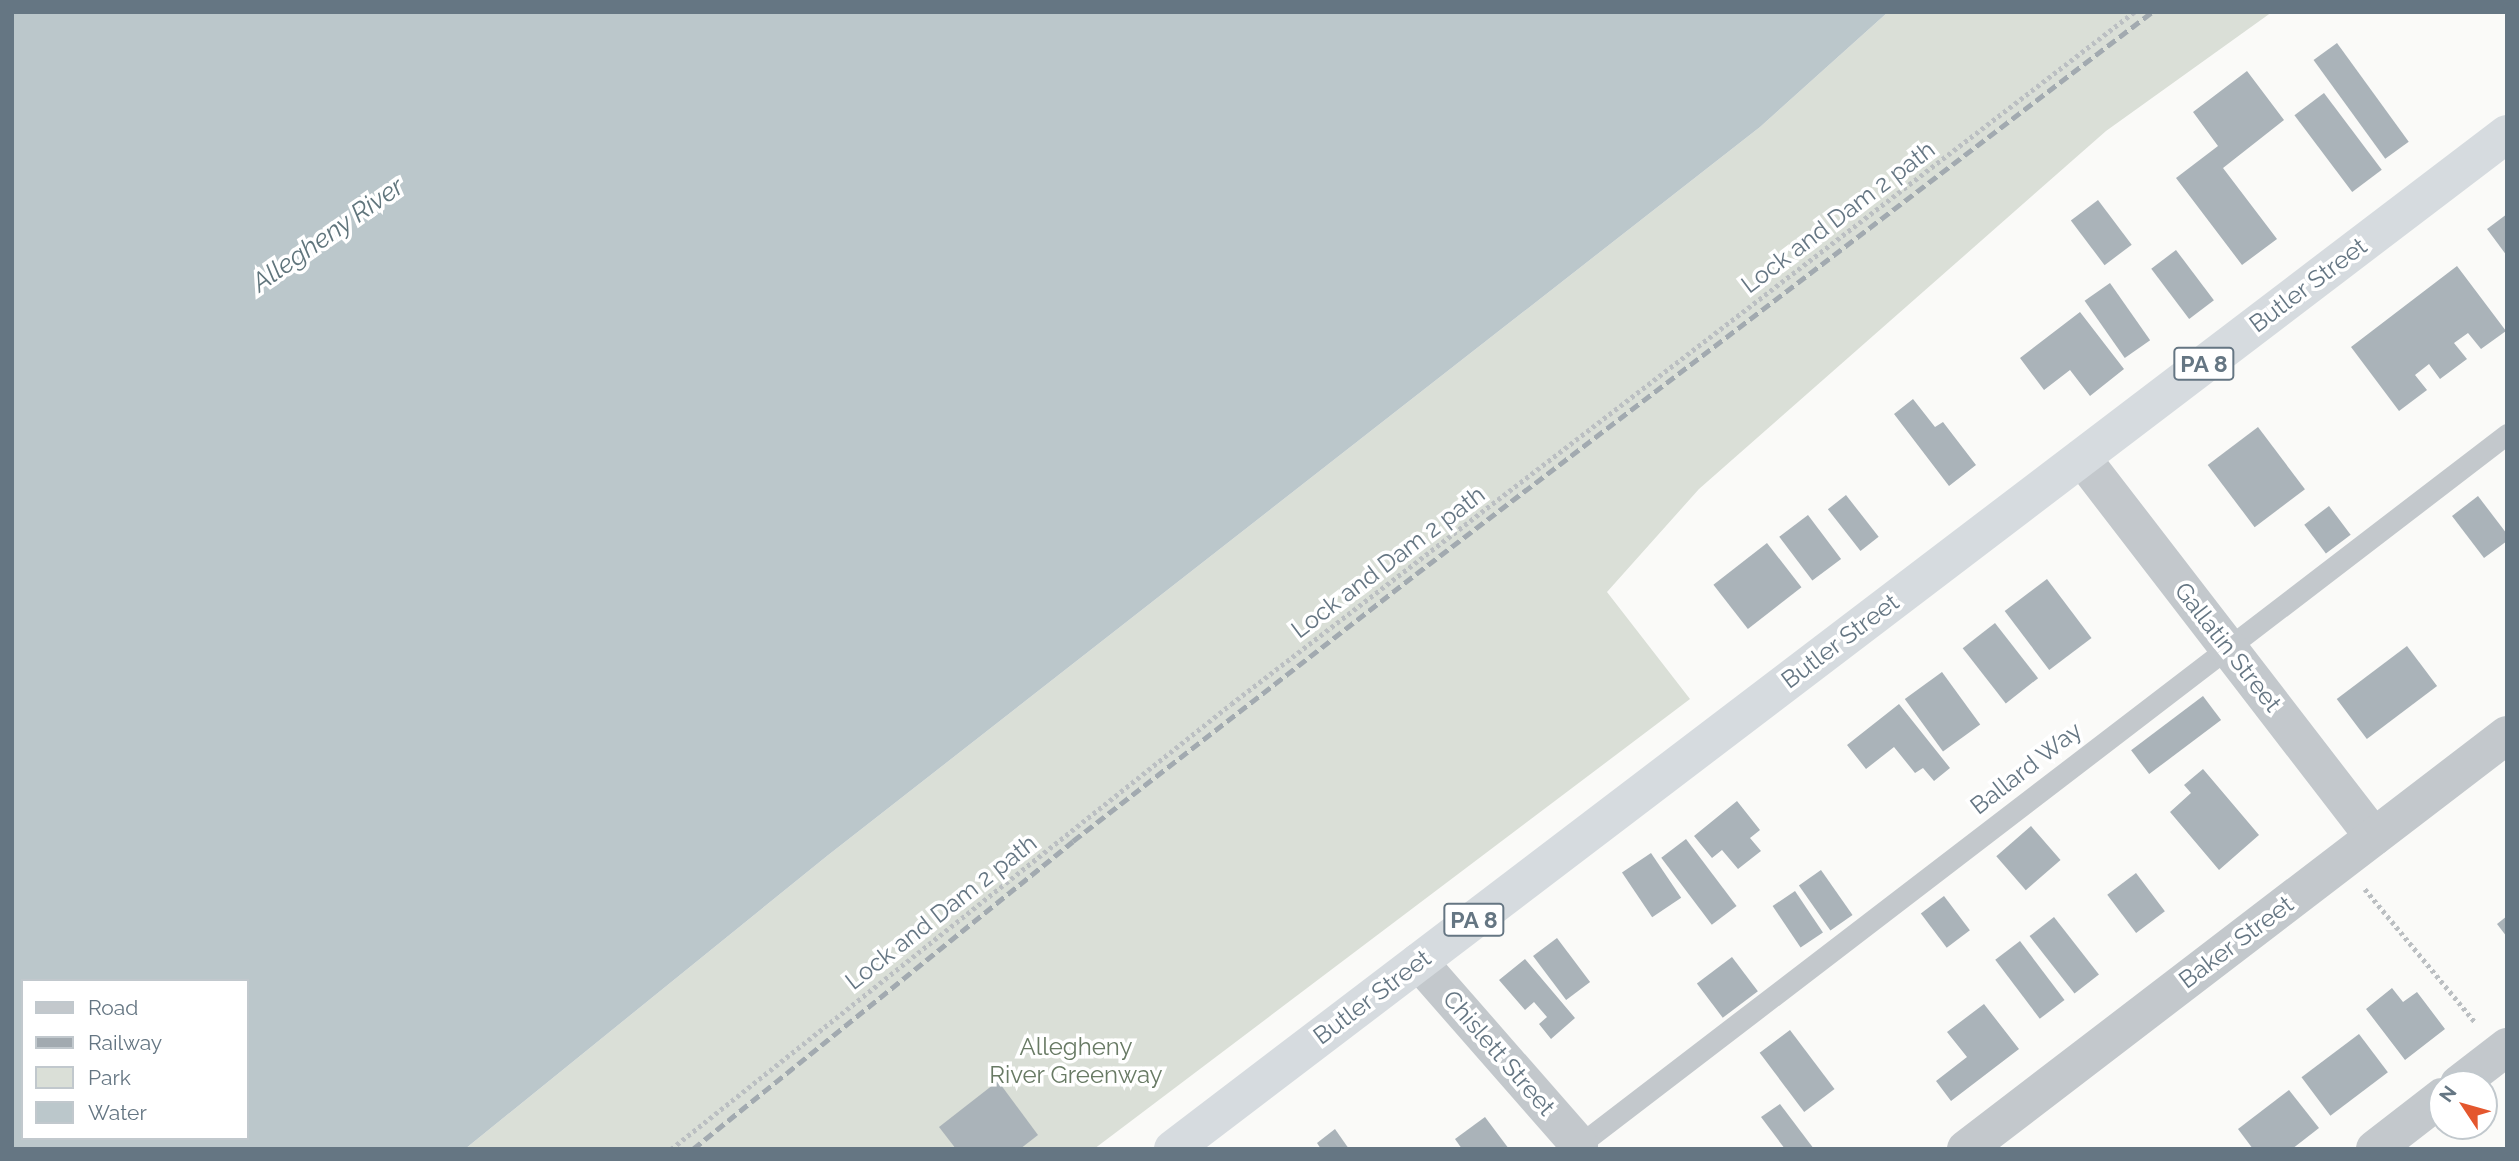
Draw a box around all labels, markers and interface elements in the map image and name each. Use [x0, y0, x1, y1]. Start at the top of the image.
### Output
street label: Lock and Dam 2 path [1736, 135, 1940, 299]
water label: Allegheny River [246, 171, 410, 299]
street label: Butler Street [2243, 231, 2373, 339]
road number: PA 8 [2172, 344, 2236, 384]
street label: Lock and Dam 2 path [1286, 480, 1490, 644]
street label: Gallatin Street [2169, 577, 2287, 717]
street label: Butler Street [1775, 587, 1905, 695]
street label: Ballard Way [1964, 715, 2088, 821]
street label: Lock and Dam 2 path [840, 828, 1042, 996]
street label: Baker Street [2173, 889, 2299, 995]
road number: PA 8 [1442, 900, 1506, 939]
street label: Butler Street [1307, 943, 1437, 1051]
legend [21, 979, 248, 1140]
street label: Chislett Street [1437, 984, 1561, 1122]
text: Road [88, 995, 138, 1020]
text: Railway [88, 1030, 162, 1055]
park label: Allegheny River Greenway [989, 1033, 1163, 1089]
text: Park [88, 1065, 131, 1090]
north arrow [2428, 1070, 2498, 1140]
text: N [2434, 1082, 2461, 1106]
text: Water [88, 1100, 147, 1125]

